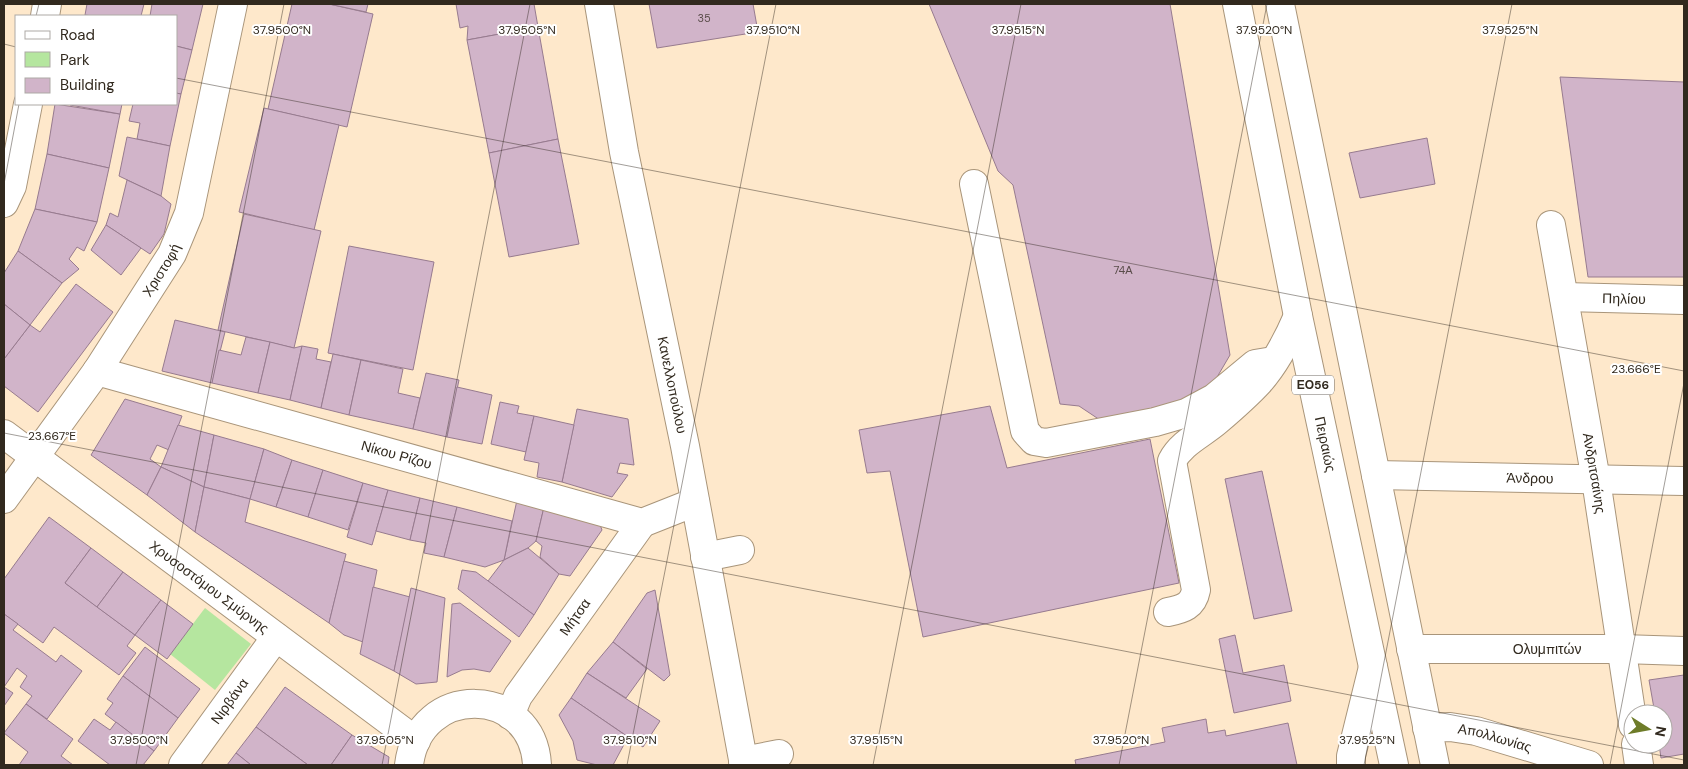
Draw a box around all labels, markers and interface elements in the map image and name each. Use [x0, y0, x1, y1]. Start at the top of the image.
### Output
house number: 35 [697, 11, 711, 25]
legend [15, 15, 178, 105]
text: 37.9500°N [253, 22, 311, 38]
text: 37.9505°N [498, 22, 556, 38]
text: 37.9510°N [746, 22, 800, 38]
text: 37.9515°N [992, 22, 1044, 38]
text: 37.9520°N [1236, 22, 1292, 38]
text: 37.9525°N [1482, 22, 1538, 38]
text: Road [60, 25, 95, 45]
text: Park [60, 50, 90, 70]
text: Building [60, 75, 115, 95]
street label: Χριστοφή [138, 241, 184, 300]
house number: 74Α [1113, 263, 1133, 277]
street label: Πηλίου [1602, 289, 1646, 308]
street label: Κανελλοπούλου [653, 335, 691, 435]
text: 23.666°E [1611, 361, 1661, 377]
road number: ΕΟ56 [1292, 376, 1334, 394]
street label: Πειραιώς [1311, 415, 1340, 474]
text: 23.667°E [28, 428, 76, 444]
street label: Ανδριτσαίνης [1579, 431, 1610, 515]
street label: Νίκου Ρίζου [359, 436, 434, 473]
street label: Άνδρου [1506, 469, 1554, 487]
street label: Χρυσοστόμου Σμύρνης [146, 537, 273, 638]
street label: Μήτσα [555, 595, 594, 639]
street label: Ολυμπιτών [1513, 640, 1581, 658]
street label: Νιρβάνα [207, 675, 252, 728]
north arrow [1623, 704, 1673, 754]
street label: Απολλωνίας [1457, 719, 1534, 756]
text: N [1651, 725, 1671, 738]
text: 37.9500°N [110, 732, 168, 748]
text: 37.9505°N [356, 732, 414, 748]
text: 37.9510°N [603, 732, 657, 748]
text: 37.9515°N [850, 732, 902, 748]
text: 37.9520°N [1093, 732, 1149, 748]
text: 37.9525°N [1339, 732, 1395, 748]

